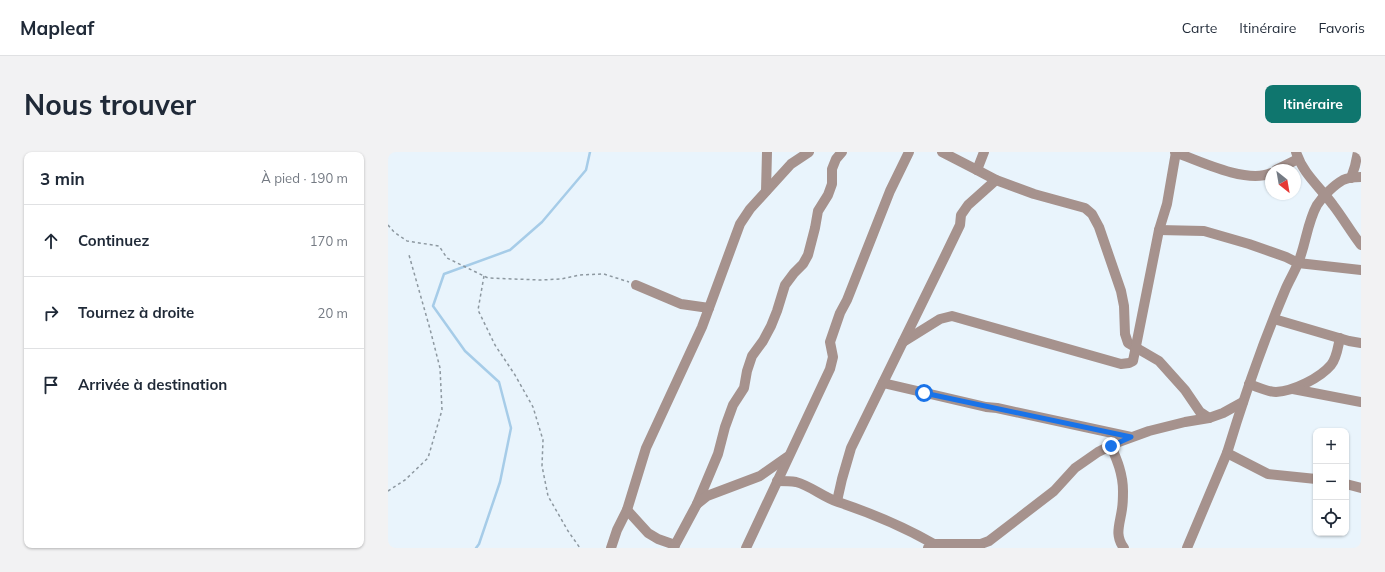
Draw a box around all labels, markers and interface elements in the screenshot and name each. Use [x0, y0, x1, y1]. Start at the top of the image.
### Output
text: Mapleaf [20, 16, 94, 40]
text: Carte [1182, 19, 1217, 37]
text: Itinéraire [1239, 19, 1296, 37]
text: Favoris [1318, 19, 1365, 37]
button: Itinéraire [1265, 85, 1361, 123]
text: Nous trouver [24, 87, 196, 122]
north arrow [1265, 164, 1301, 200]
text: 3 min [40, 168, 85, 189]
text: À pied · 190 m [261, 170, 348, 186]
icon: ahead [40, 230, 62, 252]
text: Continuez [78, 231, 149, 250]
text: 170 m [310, 233, 348, 249]
icon: right [40, 302, 62, 324]
text: Tournez à droite [78, 303, 194, 322]
text: 20 m [318, 305, 348, 321]
icon: arrive [40, 374, 62, 396]
text: Arrivée à destination [78, 375, 227, 394]
route start [915, 384, 933, 402]
map controls [1313, 428, 1349, 536]
button: + [1313, 428, 1349, 464]
route end [1102, 437, 1120, 455]
button: − [1313, 464, 1349, 500]
button: locate [1313, 500, 1349, 536]

